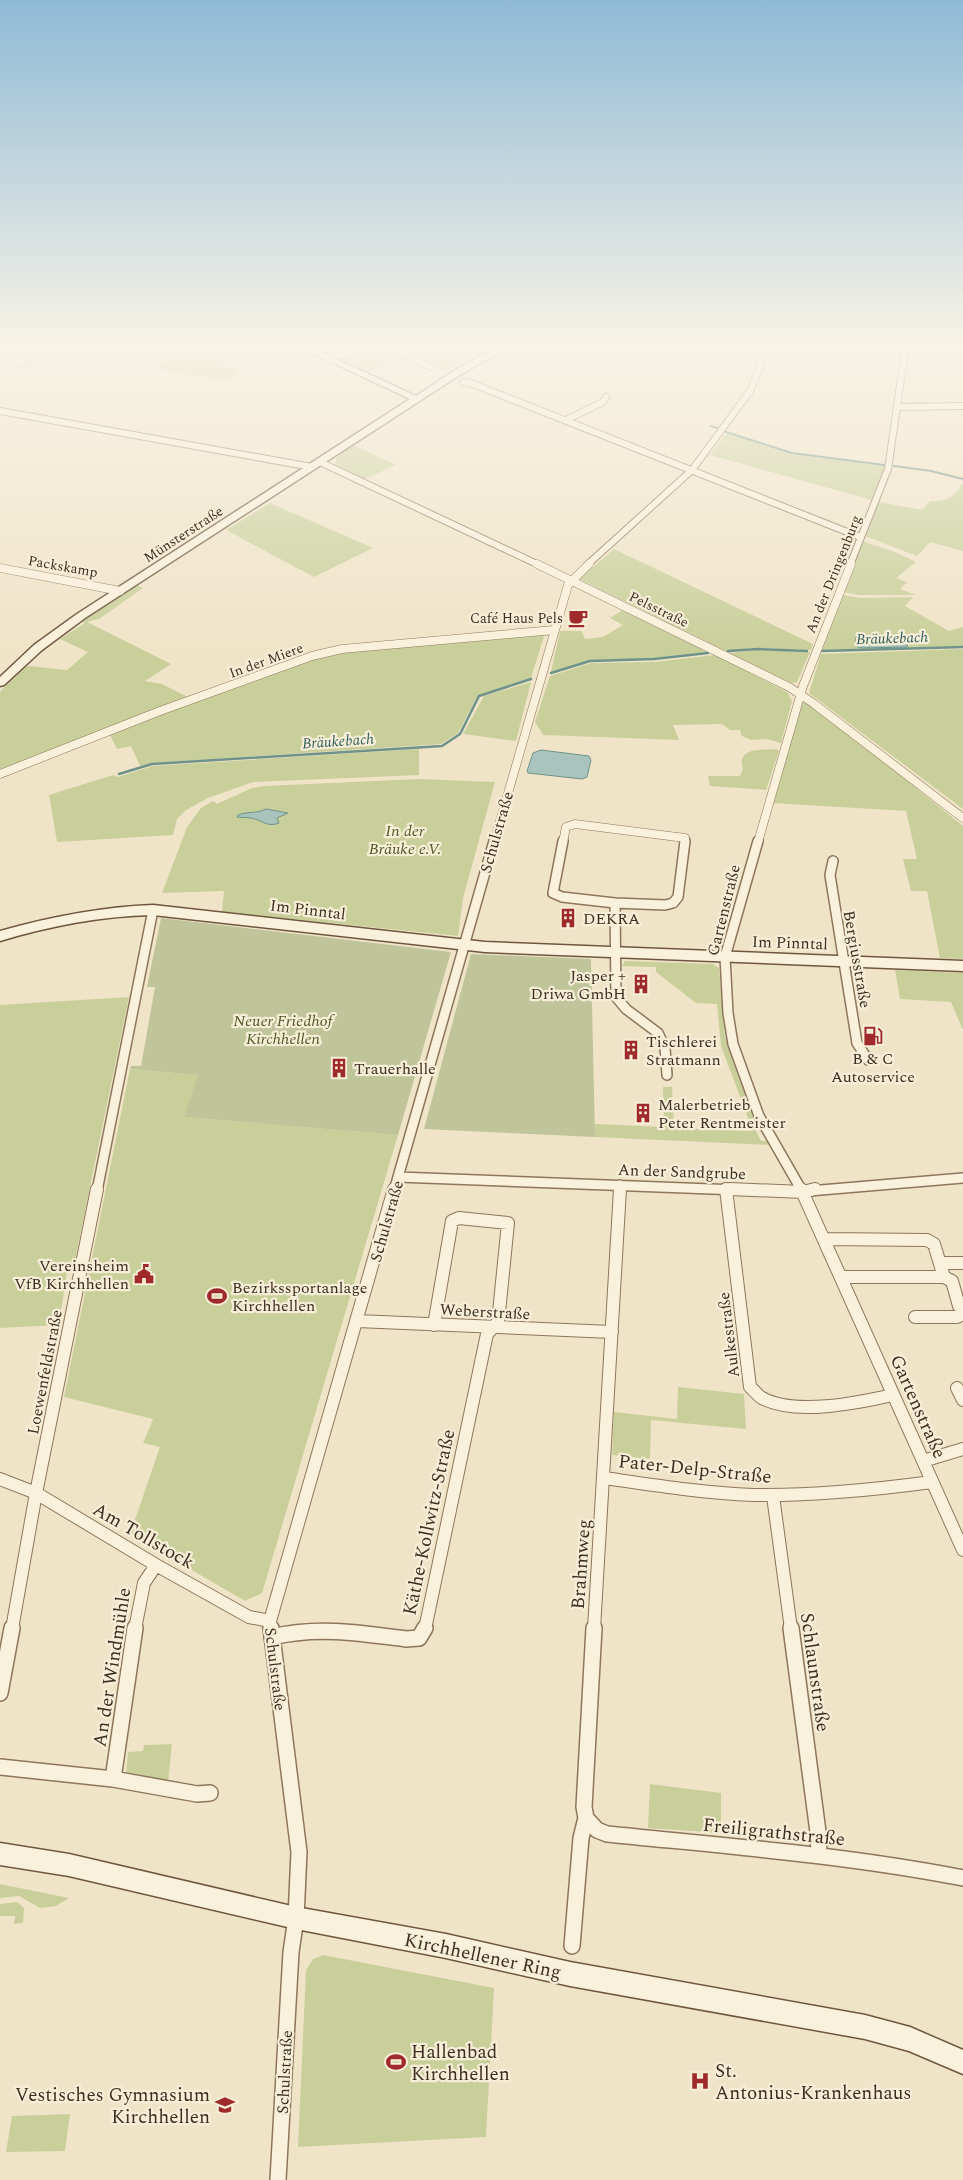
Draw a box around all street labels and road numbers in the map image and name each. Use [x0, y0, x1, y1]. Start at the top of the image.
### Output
street label: Münsterstraße [139, 501, 227, 568]
street label: An der Dringenburg [800, 512, 867, 636]
street label: Packskamp [27, 550, 99, 583]
street label: Pelsstraße [625, 586, 692, 633]
street label: In der Miere [226, 637, 306, 684]
street label: Schulstraße [474, 789, 520, 876]
street label: Gartenstraße [701, 862, 747, 959]
street label: Im Pinntal [269, 893, 347, 927]
street label: Bergiusstraße [837, 909, 877, 1010]
street label: Im Pinntal [752, 930, 828, 956]
street label: An der Sandgrube [618, 1158, 746, 1186]
street label: Schulstraße [364, 1178, 410, 1265]
street label: Aulkestraße [712, 1291, 746, 1379]
street label: Weberstraße [439, 1298, 531, 1326]
street label: Loewenfeldstraße [21, 1308, 69, 1437]
street label: Gartenstraße [882, 1350, 953, 1463]
street label: Käthe-Kollwitz-Straße [396, 1427, 463, 1618]
street label: Pater-Delp-Straße [617, 1447, 773, 1492]
street label: Am Tollstock [87, 1495, 200, 1577]
street label: Brahmweg [564, 1518, 599, 1610]
street label: An der Windmühle [86, 1585, 139, 1749]
street label: Schlaunstraße [792, 1611, 837, 1734]
street label: Schulstraße [258, 1626, 292, 1712]
street label: Freiligrathstraße [701, 1811, 846, 1854]
street label: Kirchhellener Ring [401, 1926, 564, 1987]
street label: Schulstraße [271, 2030, 299, 2115]

